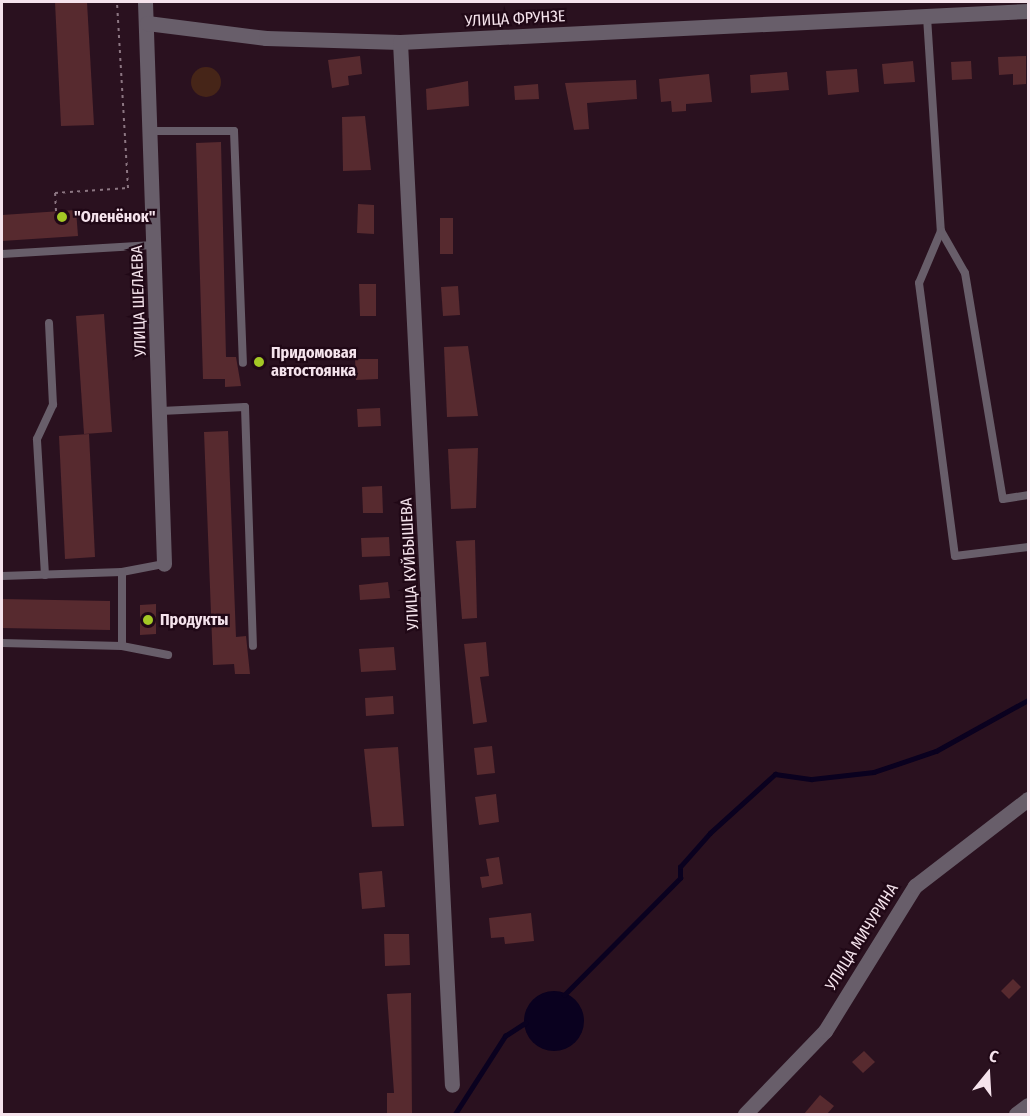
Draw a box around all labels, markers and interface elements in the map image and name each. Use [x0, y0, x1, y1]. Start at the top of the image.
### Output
street label: УЛИЦА ФРУНЗЕ [464, 7, 566, 31]
place label: "Оленёнок" [74, 207, 155, 227]
marker: "Оленёнок" [55, 210, 69, 224]
street label: УЛИЦА ШЕЛАЕВА [127, 245, 151, 357]
place label: Придомовая автостоянка [271, 343, 357, 381]
marker: Придомовая автостоянка [252, 355, 266, 369]
street label: УЛИЦА КУЙБЫШЕВА [397, 497, 423, 631]
place label: Продукты [160, 610, 228, 630]
marker: Продукты [141, 613, 155, 627]
street label: УЛИЦА МИЧУРИНА [821, 880, 903, 994]
north arrow [958, 1044, 1018, 1104]
text: С [987, 1046, 1001, 1067]

